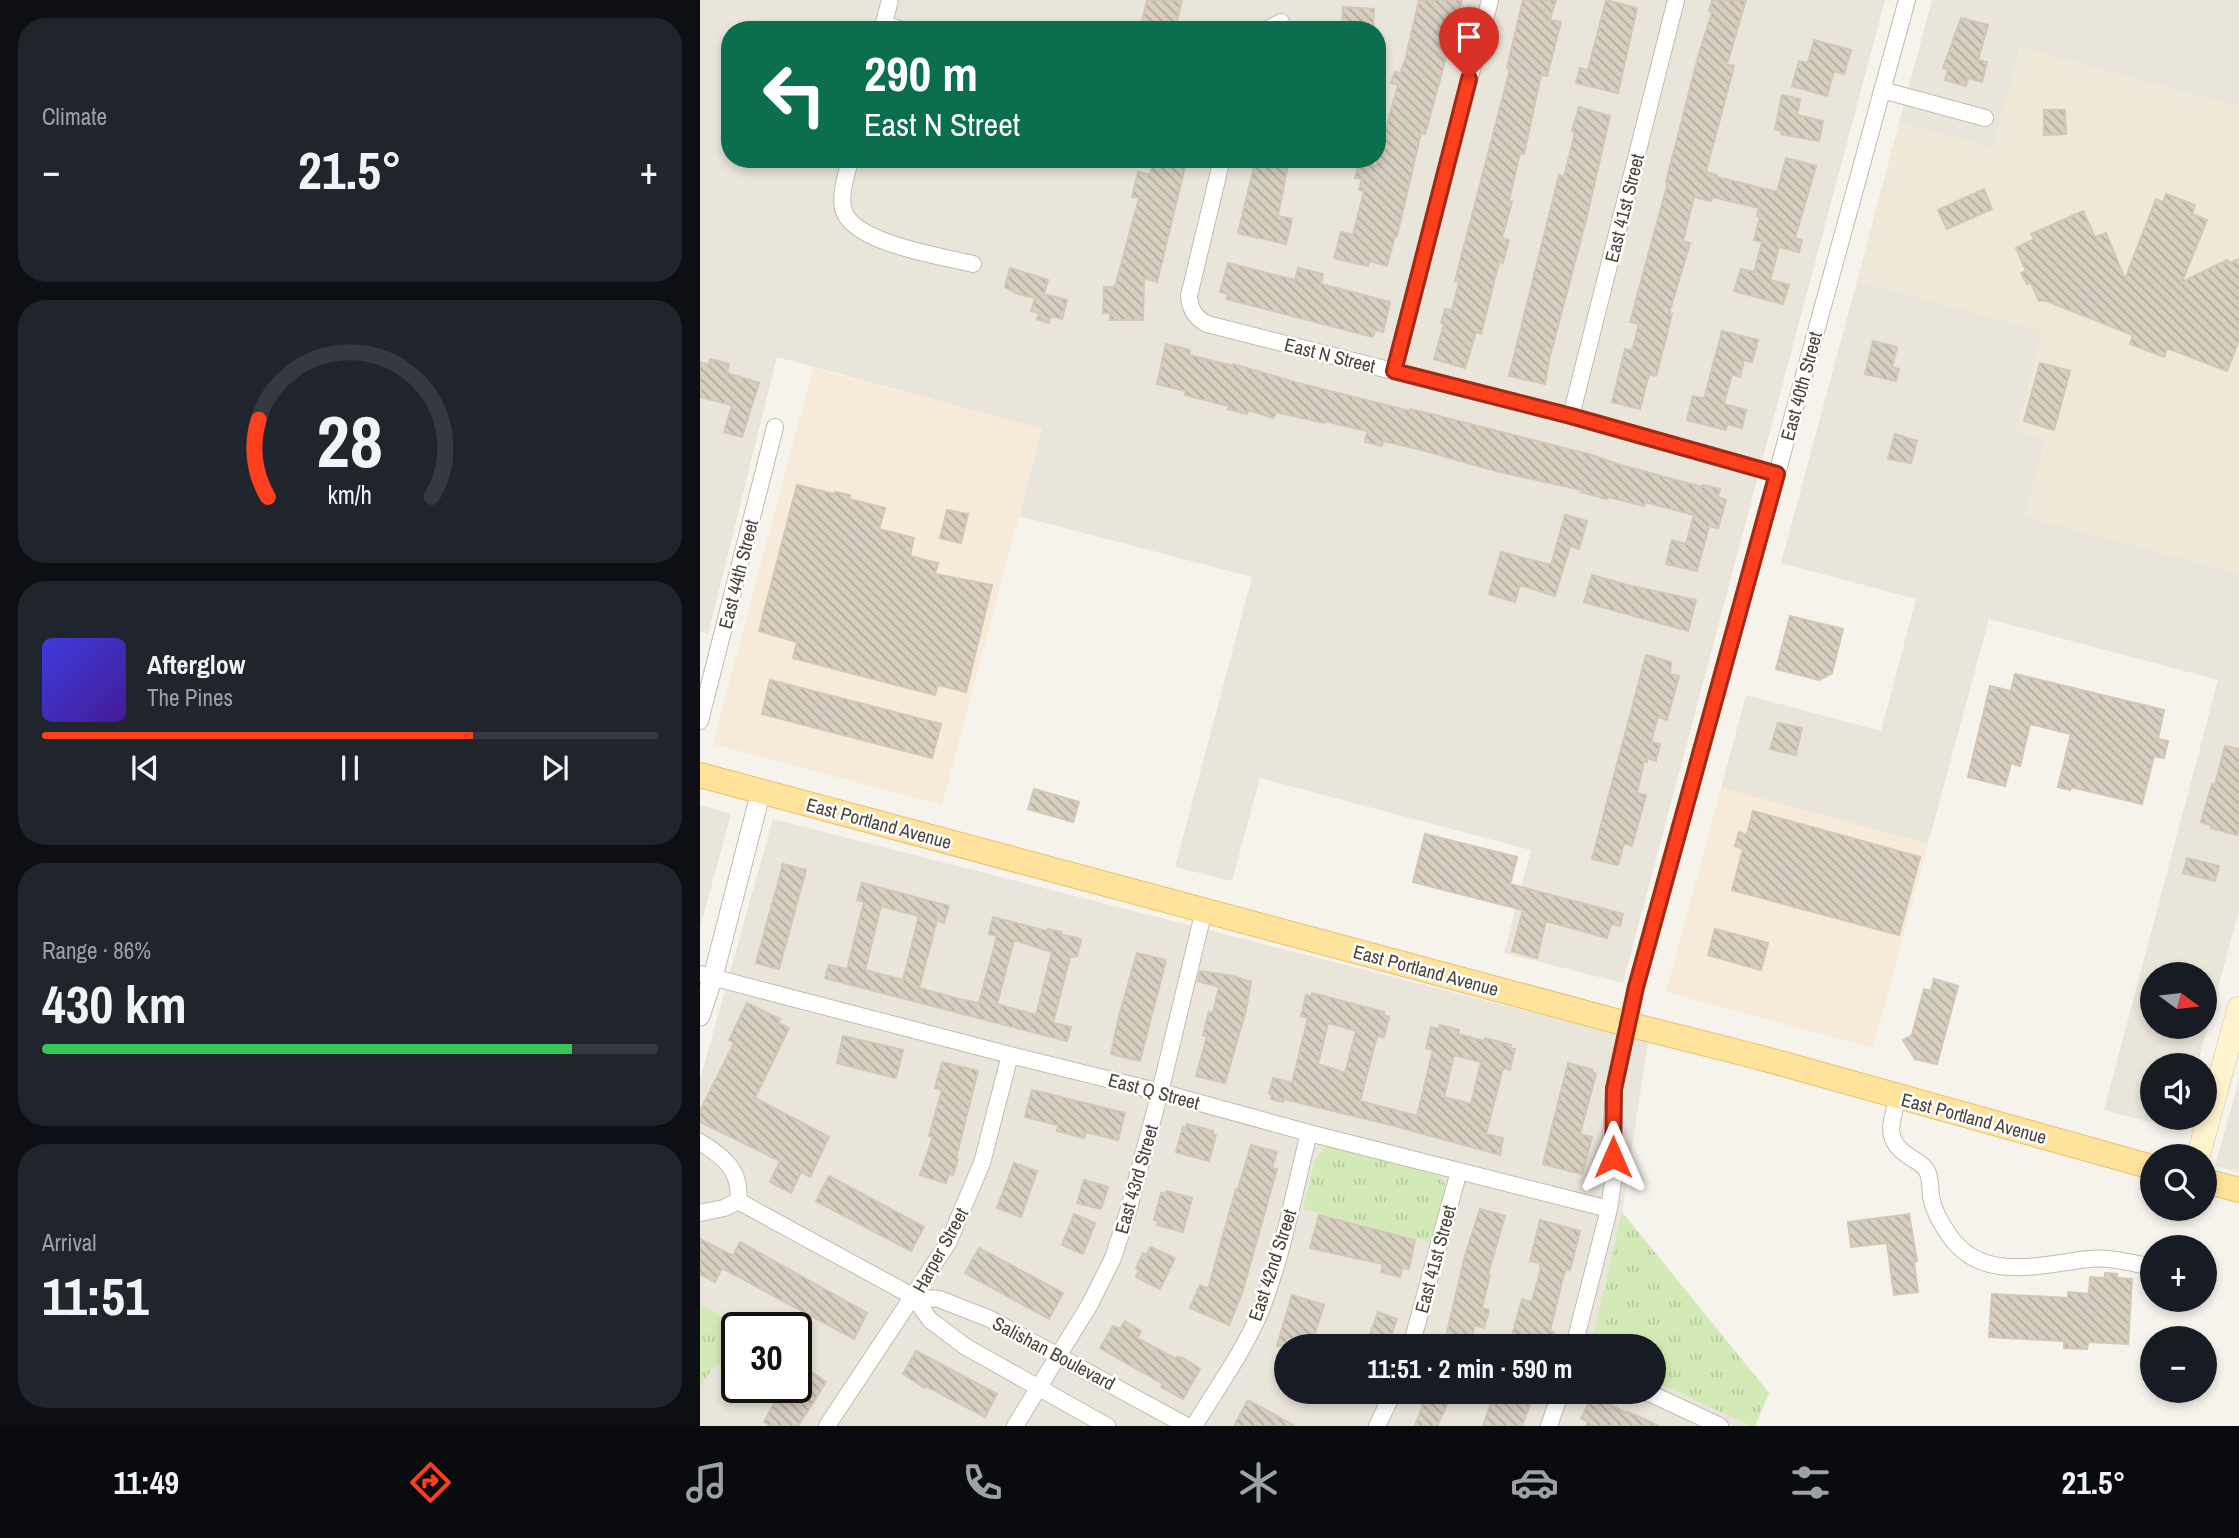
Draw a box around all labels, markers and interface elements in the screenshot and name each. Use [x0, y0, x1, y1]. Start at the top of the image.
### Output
pin [1439, 7, 1499, 79]
icon: arrive [1450, 18, 1488, 56]
text: 290 m [864, 40, 978, 106]
icon: left [749, 49, 840, 140]
text: Climate [42, 101, 107, 132]
text: East N Street [864, 103, 1020, 146]
text: 21.5° [298, 135, 402, 205]
text: − [42, 145, 60, 196]
text: + [640, 145, 658, 196]
street label: East 41st Street [1598, 150, 1650, 265]
street label: East 40th Street [1774, 328, 1828, 443]
street label: East N Street [1282, 331, 1379, 379]
text: 28 [317, 393, 383, 491]
text: km/h [328, 478, 372, 512]
street label: East 44th Street [712, 516, 764, 631]
text: Afterglow [147, 647, 245, 682]
text: The Pines [147, 682, 233, 713]
icon: previous [126, 749, 164, 787]
icon: pause [331, 749, 369, 787]
icon: next [536, 749, 574, 787]
street label: East Portland Avenue [803, 791, 955, 855]
text: Range · 86% [42, 935, 151, 966]
street label: East Portland Avenue [1350, 938, 1502, 1002]
north arrow [2140, 962, 2217, 1040]
map controls [2140, 962, 2217, 1403]
text: 430 km [42, 969, 187, 1039]
button: sound [2140, 1053, 2217, 1130]
street label: East Q Street [1105, 1066, 1203, 1116]
street label: East Portland Avenue [1898, 1086, 2050, 1150]
position arrow [1576, 1120, 1650, 1194]
street label: East 43rd Street [1108, 1121, 1164, 1237]
button: search [2140, 1144, 2217, 1221]
street label: East 41st Street [1408, 1201, 1462, 1316]
street label: Harper Street [906, 1202, 974, 1297]
street label: East 42nd Street [1242, 1205, 1303, 1324]
text: Arrival [42, 1227, 97, 1258]
button: + [2140, 1235, 2217, 1312]
text: 11:51 [42, 1261, 149, 1331]
street label: Salishan Boulevard [988, 1310, 1120, 1396]
speed limit sign: 30 [721, 1312, 812, 1403]
button: − [2140, 1326, 2217, 1403]
text: 11:51 · 2 min · 590 m [1367, 1351, 1573, 1386]
icon: directions [406, 1458, 455, 1507]
icon: music [682, 1458, 731, 1507]
icon: phone [958, 1458, 1007, 1507]
icon: climate [1234, 1458, 1283, 1507]
icon: car [1510, 1458, 1559, 1507]
icon: filters [1786, 1458, 1835, 1507]
text: 11:49 [113, 1461, 179, 1504]
text: 21.5° [2062, 1461, 2125, 1504]

